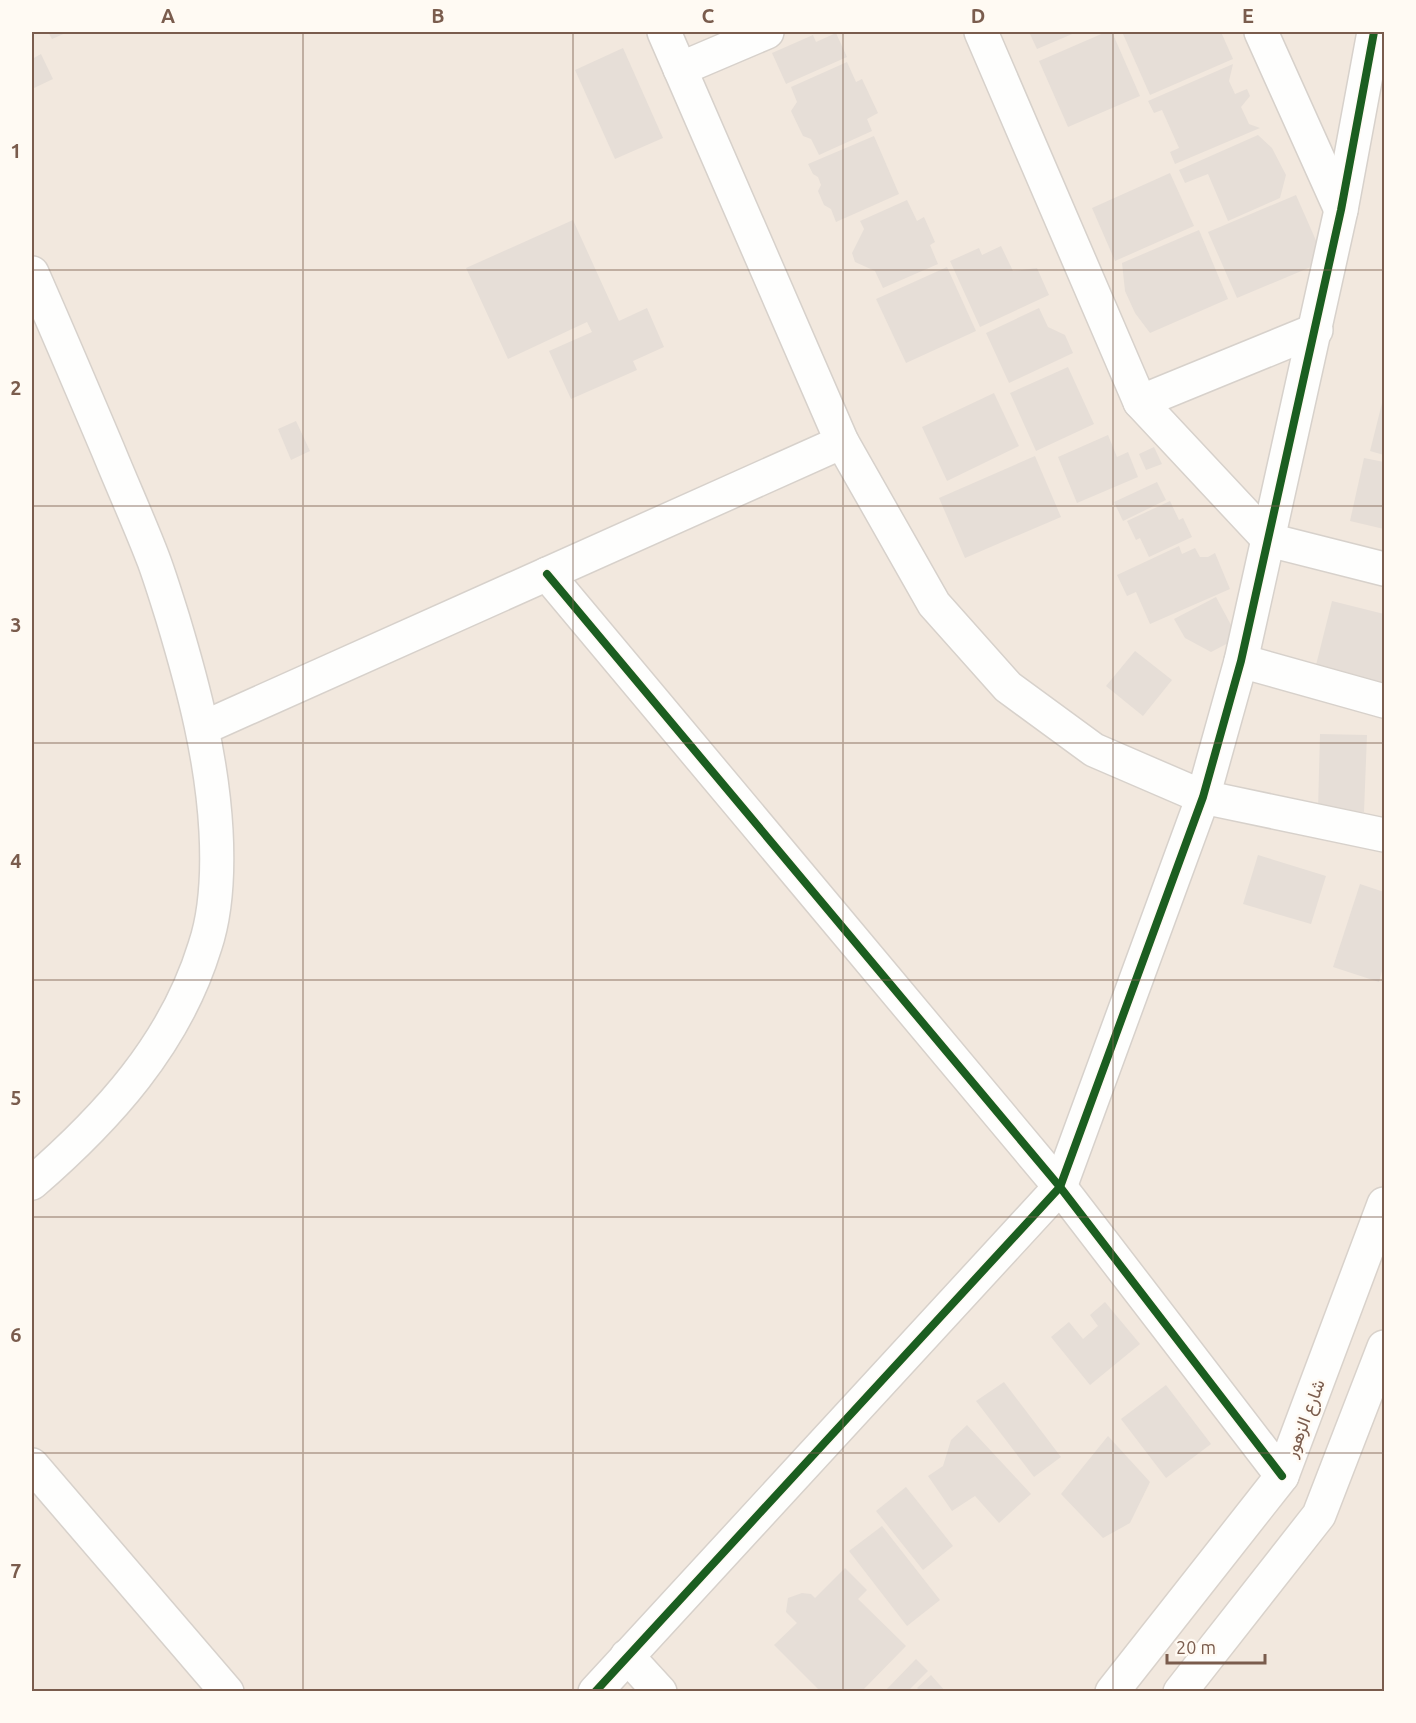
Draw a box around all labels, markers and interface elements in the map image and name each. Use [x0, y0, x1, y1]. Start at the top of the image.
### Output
text: A [161, 4, 175, 27]
text: B [431, 4, 445, 27]
text: C [702, 4, 715, 27]
text: D [971, 4, 985, 27]
text: E [1242, 4, 1254, 27]
text: 1 [10, 139, 22, 162]
text: 2 [10, 376, 22, 399]
text: 3 [10, 613, 22, 636]
text: 4 [10, 849, 22, 872]
text: 5 [10, 1086, 22, 1109]
text: 6 [10, 1323, 22, 1346]
street label: شارع الزهور [1280, 1376, 1331, 1462]
text: 7 [10, 1559, 22, 1582]
scale bar [1167, 1627, 1264, 1665]
text: 20 m [1176, 1637, 1216, 1657]

